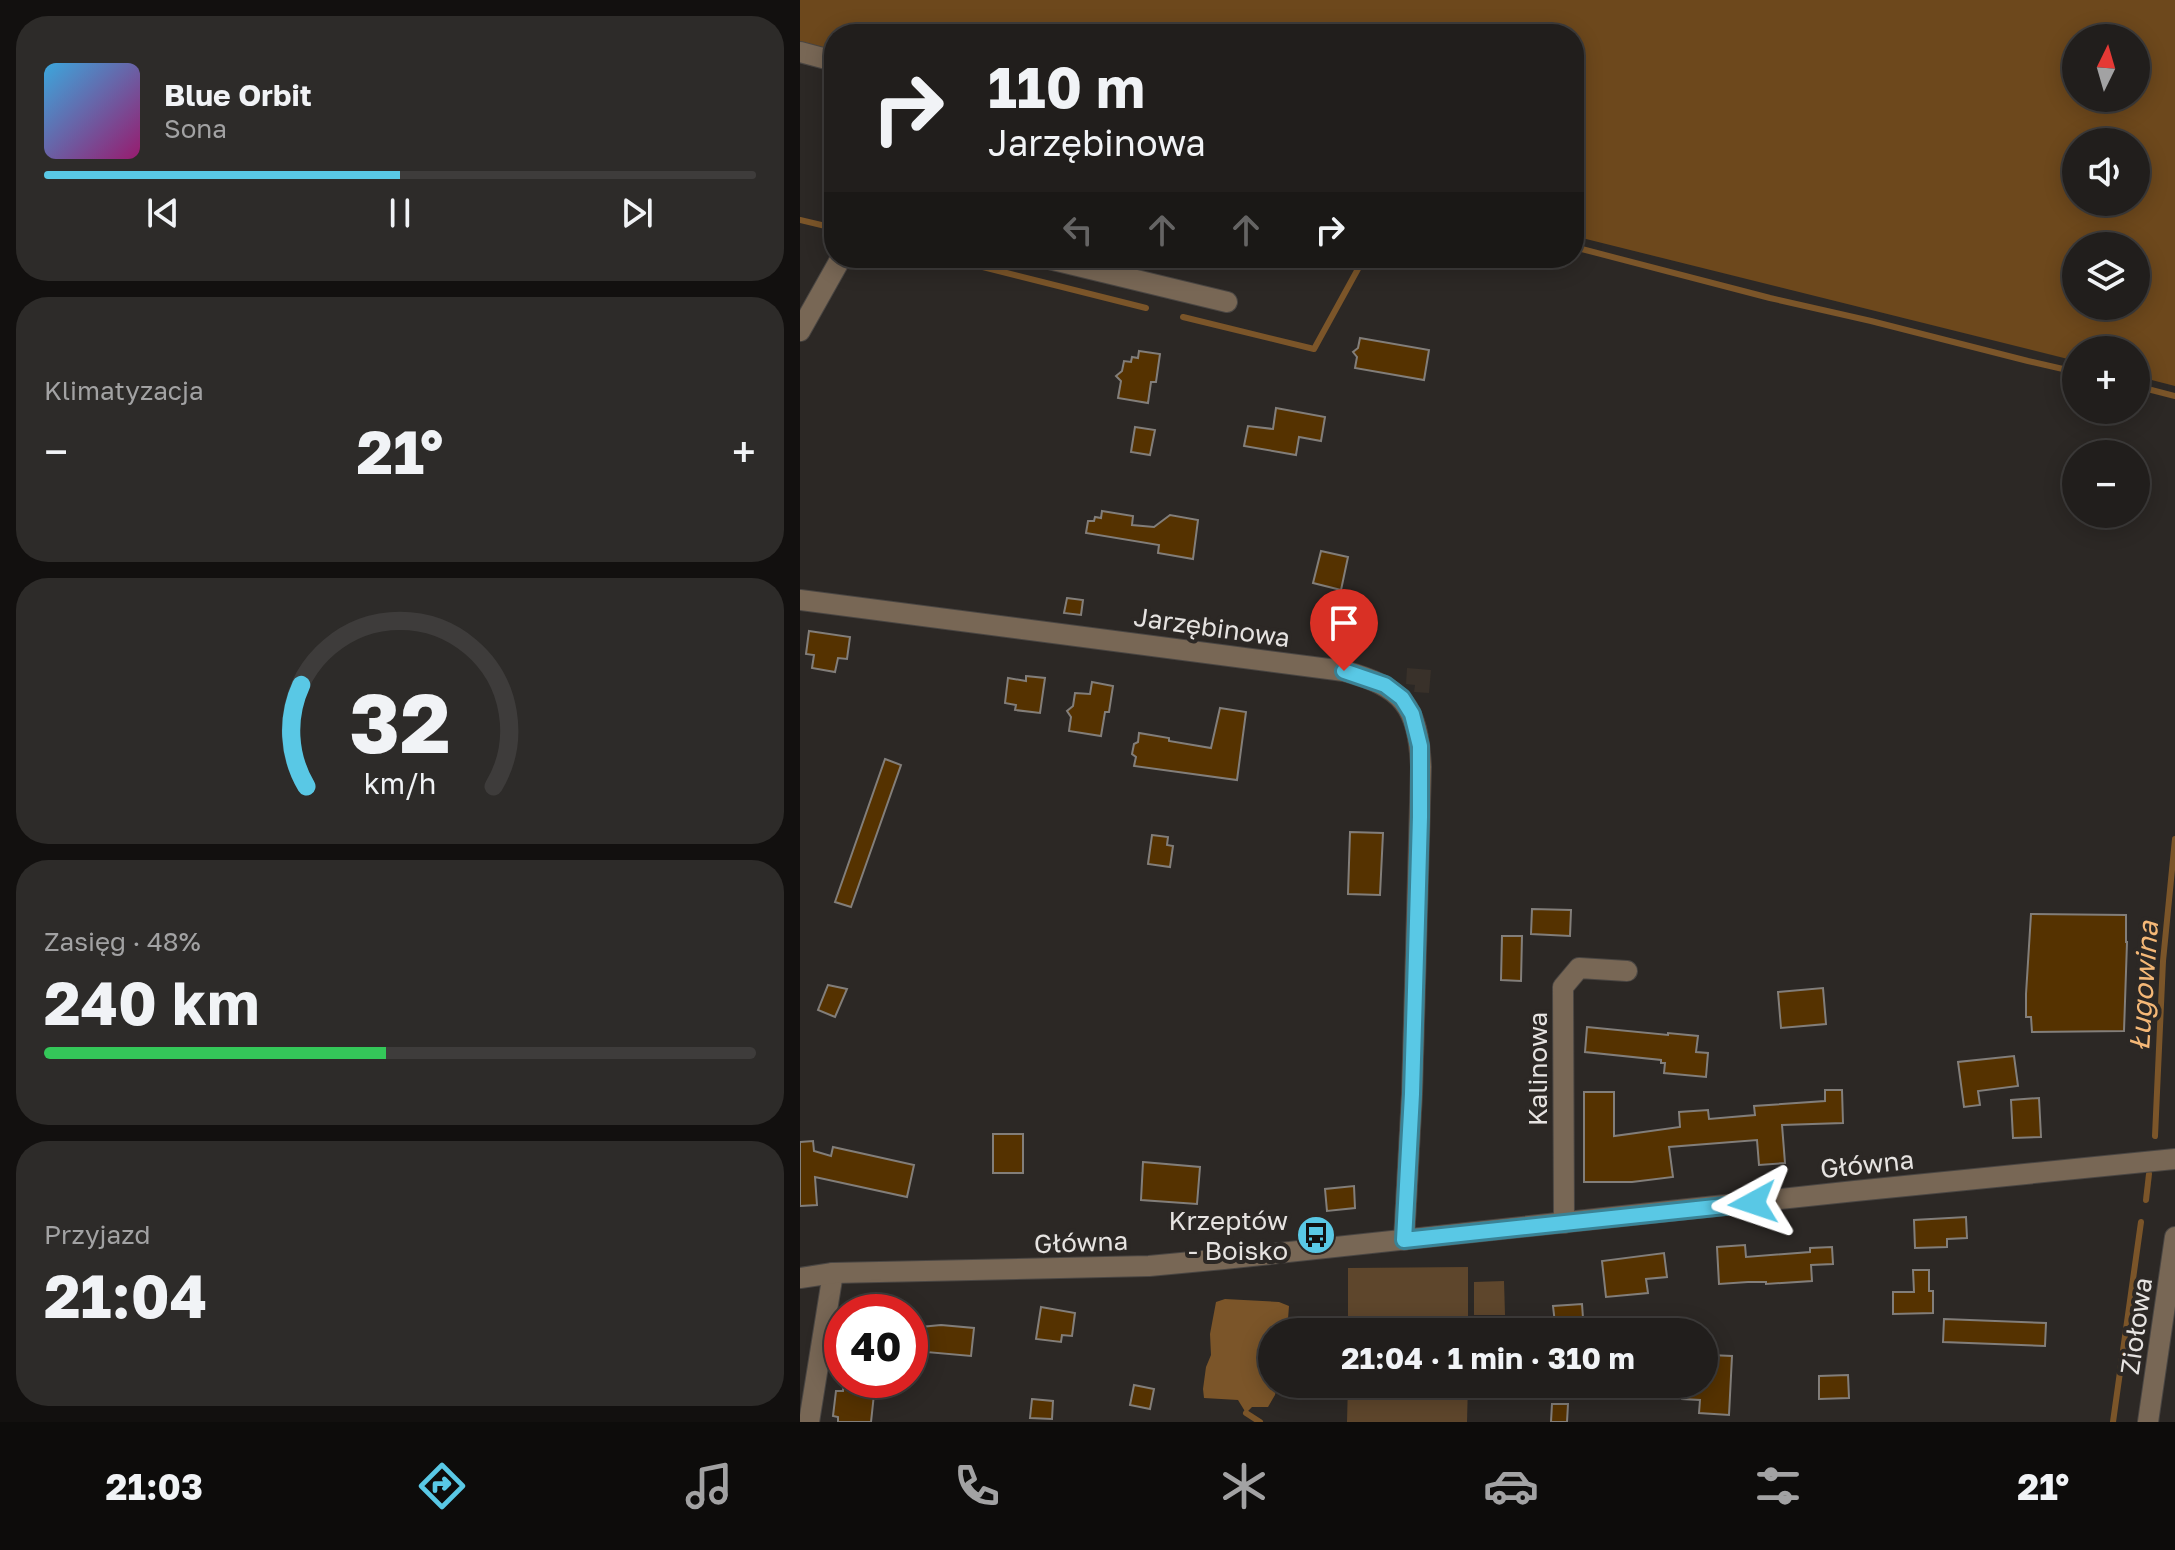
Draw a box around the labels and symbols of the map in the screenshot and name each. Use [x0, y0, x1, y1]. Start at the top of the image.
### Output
north arrow [2062, 24, 2150, 112]
pin [1310, 589, 1378, 671]
street label: Jarzębinowa [1132, 601, 1292, 653]
water label: Ługowina [2122, 919, 2164, 1052]
street label: Kalinowa [1522, 1012, 1553, 1126]
street label: Główna [1819, 1144, 1915, 1184]
position arrow [1711, 1161, 1795, 1245]
place label: Krzeptów - Boisko [1169, 1205, 1288, 1266]
bus stop icon: Krzeptów - Boisko [1295, 1214, 1337, 1256]
street label: Główna [1033, 1225, 1129, 1259]
street label: Ziołowa [2114, 1276, 2158, 1376]
speed limit sign: 40 [824, 1294, 928, 1398]

